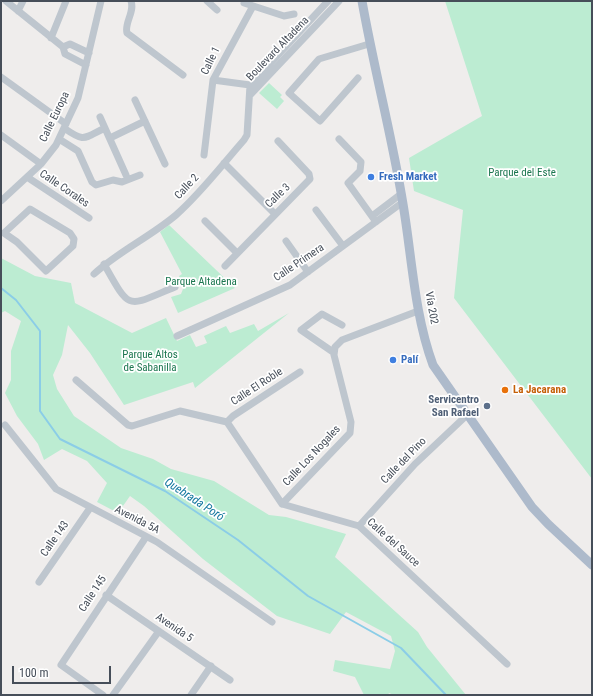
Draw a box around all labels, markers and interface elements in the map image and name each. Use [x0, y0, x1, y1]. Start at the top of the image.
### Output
street label: Boulevard Altadena [244, 14, 312, 84]
street label: Calle 1 [199, 45, 223, 77]
street label: Calle Europa [37, 90, 73, 144]
park label: Parque del Este [488, 166, 556, 180]
street label: Calle Corales [37, 168, 91, 210]
place label: Fresh Market [379, 170, 437, 184]
street label: Calle 2 [172, 172, 202, 202]
marker: Fresh Market [366, 172, 376, 182]
street label: Calle 3 [263, 181, 293, 211]
street label: Calle Primera [271, 241, 327, 285]
park label: Parque Altadena [165, 275, 237, 289]
street label: Vía 202 [422, 291, 440, 325]
park label: Parque Altos de Sabanilla [122, 348, 178, 374]
place label: Palí [401, 353, 418, 367]
marker: Palí [388, 355, 398, 365]
street label: Calle El Roble [229, 365, 285, 409]
place label: La Jacarana [513, 383, 566, 397]
marker: La Jacarana [500, 385, 510, 395]
place label: Servicentro San Rafael [428, 393, 479, 419]
marker: Servicentro San Rafael [482, 401, 492, 411]
street label: Calle Los Nogales [280, 423, 344, 489]
street label: Calle del Pino [379, 435, 429, 487]
water label: Quebrada Poró [161, 475, 227, 525]
street label: Avenida 5A [112, 503, 162, 537]
street label: Calle del Sauce [364, 516, 422, 570]
street label: Calle 143 [38, 519, 72, 559]
street label: Calle 145 [76, 573, 110, 615]
street label: Avenida 5 [153, 611, 195, 645]
scale bar [14, 658, 113, 684]
text: 100 m [19, 666, 49, 680]

